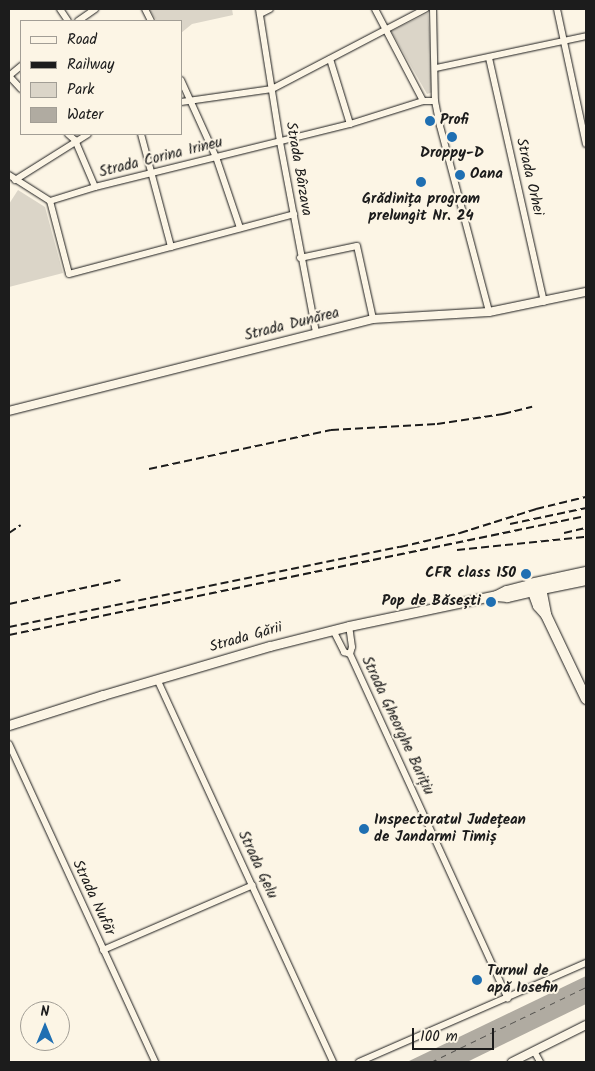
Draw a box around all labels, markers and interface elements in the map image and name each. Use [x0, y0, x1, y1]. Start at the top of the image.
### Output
legend [20, 20, 182, 135]
text: Road [67, 28, 97, 52]
text: Railway [67, 53, 114, 77]
text: Park [67, 78, 94, 102]
text: Water [67, 103, 103, 127]
place label: Profi [440, 112, 468, 130]
marker: Profi [424, 115, 436, 127]
street label: Strada Bârzava [281, 121, 315, 217]
marker: Droppy-D [446, 131, 458, 143]
street label: Strada Corina Irineu [97, 134, 225, 182]
street label: Strada Orhei [511, 137, 547, 217]
place label: Droppy-D [420, 145, 484, 163]
place label: Oana [470, 166, 503, 184]
marker: Oana [454, 169, 466, 181]
marker: Grădinița program prelungit Nr. 24 [415, 176, 427, 188]
place label: Grădinița program prelungit Nr. 24 [362, 190, 480, 225]
street label: Strada Dunărea [243, 305, 341, 345]
place label: CFR class 150 [425, 565, 516, 583]
marker: CFR class 150 [520, 568, 532, 580]
place label: Pop de Băsești [382, 593, 481, 611]
marker: Pop de Băsești [485, 596, 497, 608]
street label: Strada Gării [208, 619, 284, 657]
street label: Strada Gheorghe Barițiu [357, 654, 437, 798]
place label: Inspectoratul Județean de Jandarmi Timiș [374, 811, 526, 846]
marker: Inspectoratul Județean de Jandarmi Timiș [358, 823, 370, 835]
street label: Strada Gelu [233, 828, 281, 902]
street label: Strada Nufăr [68, 857, 118, 939]
place label: Turnul de apă Iosefin [487, 962, 558, 997]
marker: Turnul de apă Iosefin [471, 974, 483, 986]
north arrow [20, 1001, 70, 1051]
text: N [41, 1001, 49, 1023]
scale bar [415, 1018, 498, 1050]
text: 100 m [420, 1025, 458, 1049]

